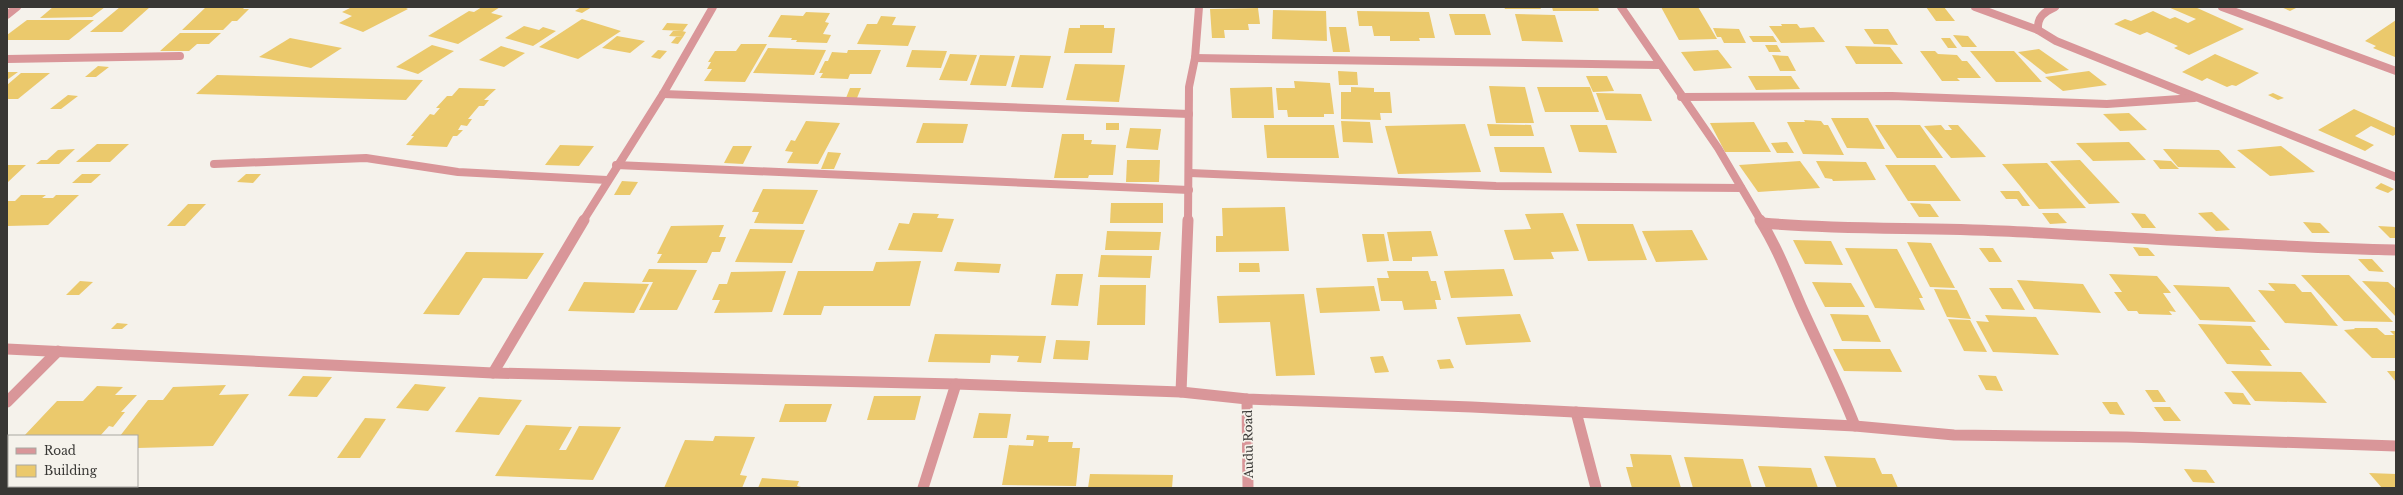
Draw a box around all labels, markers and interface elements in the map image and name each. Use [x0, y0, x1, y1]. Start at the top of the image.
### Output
street label: Audu Road [1240, 410, 1256, 479]
legend [8, 435, 138, 487]
text: Road [44, 443, 76, 458]
text: Building [44, 463, 98, 478]

